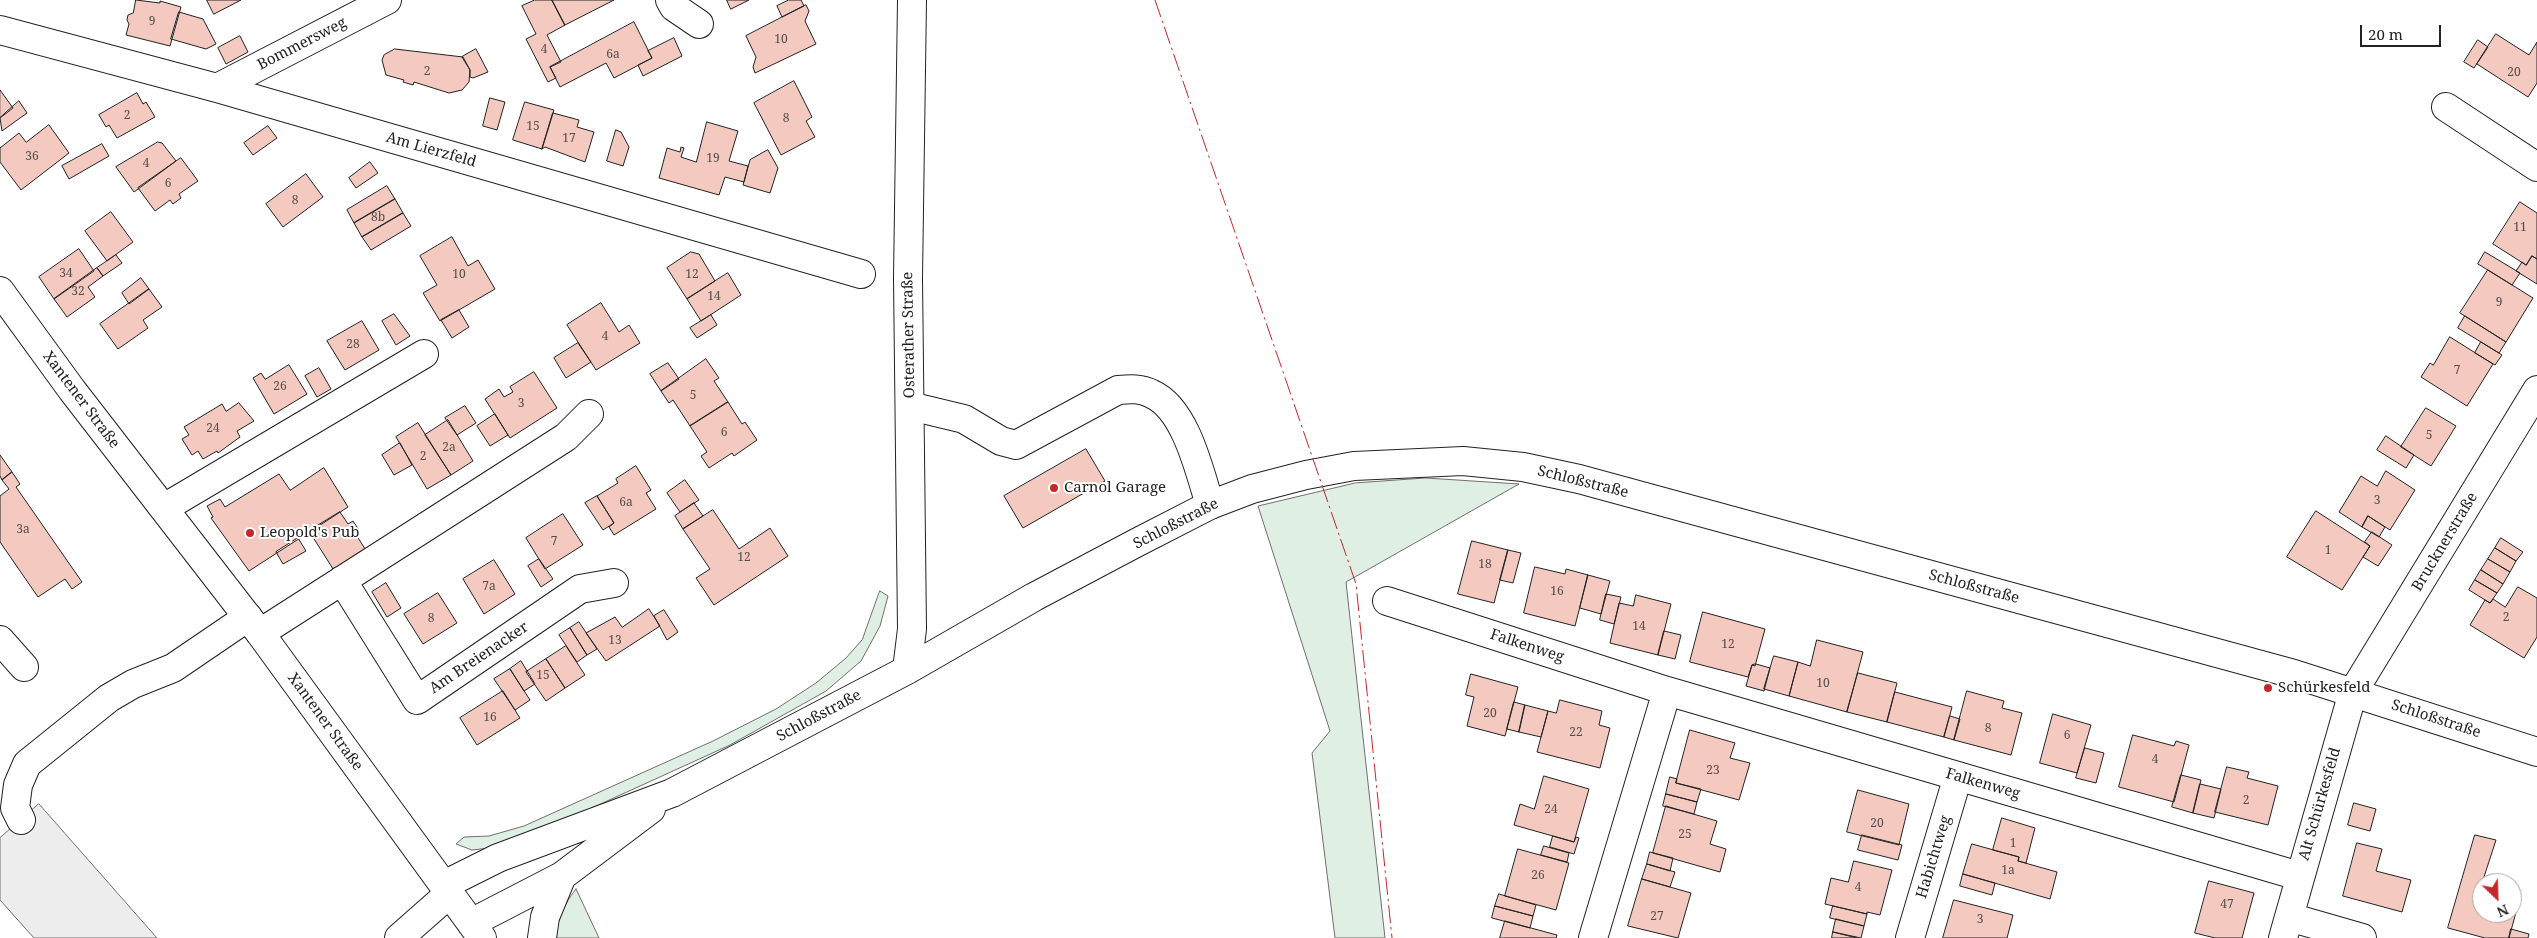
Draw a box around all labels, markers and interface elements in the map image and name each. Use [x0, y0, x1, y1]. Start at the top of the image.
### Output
street label: Bommersweg [254, 14, 350, 74]
house number: 9 [149, 15, 155, 29]
scale bar [2362, 15, 2443, 47]
text: 20 m [2368, 24, 2403, 44]
house number: 10 [774, 33, 788, 47]
house number: 4 [541, 43, 547, 57]
house number: 6a [606, 48, 620, 62]
house number: 2 [424, 65, 430, 79]
house number: 20 [2507, 66, 2521, 80]
house number: 2 [124, 109, 130, 123]
house number: 8 [783, 112, 789, 126]
house number: 15 [526, 120, 540, 134]
street label: Am Lierzfeld [384, 129, 478, 171]
house number: 17 [562, 132, 576, 146]
house number: 36 [25, 150, 39, 164]
house number: 19 [706, 152, 720, 166]
house number: 4 [143, 157, 149, 171]
house number: 6 [165, 177, 171, 191]
house number: 8 [292, 194, 298, 208]
house number: 8b [371, 211, 385, 225]
house number: 11 [2513, 221, 2527, 235]
house number: 34 [59, 267, 73, 281]
house number: 10 [452, 268, 466, 282]
house number: 12 [685, 268, 699, 282]
street label: Osterather Straße [899, 272, 919, 398]
house number: 32 [71, 285, 85, 299]
house number: 14 [707, 290, 721, 304]
house number: 9 [2496, 296, 2502, 310]
house number: 4 [602, 330, 608, 344]
house number: 28 [346, 338, 360, 352]
street label: Xantener Straße [39, 348, 123, 452]
house number: 7 [2454, 364, 2460, 378]
house number: 26 [273, 380, 287, 394]
house number: 5 [690, 389, 696, 403]
house number: 3 [518, 397, 524, 411]
house number: 24 [206, 422, 220, 436]
house number: 6 [721, 426, 727, 440]
house number: 5 [2426, 429, 2432, 443]
house number: 2a [442, 441, 456, 455]
house number: 2 [420, 450, 426, 464]
street label: Schloßstraße [1536, 462, 1630, 502]
place label: Carnol Garage [1064, 479, 1166, 497]
marker: Carnol Garage [1048, 482, 1060, 494]
street label: Brucknerstraße [2408, 489, 2482, 595]
house number: 3 [2374, 494, 2380, 508]
street label: Schloßstraße [1130, 495, 1222, 553]
house number: 6a [619, 496, 633, 510]
house number: 3a [16, 523, 30, 537]
place label: Leopold's Pub [260, 524, 360, 542]
marker: Leopold's Pub [244, 527, 256, 539]
house number: 7 [551, 535, 557, 549]
house number: 1 [2325, 544, 2331, 558]
house number: 12 [737, 551, 751, 565]
house number: 18 [1478, 558, 1492, 572]
street label: Schloßstraße [1927, 566, 2021, 608]
house number: 7a [482, 580, 496, 594]
house number: 16 [1550, 585, 1564, 599]
house number: 2 [2503, 611, 2509, 625]
house number: 8 [428, 612, 434, 626]
street label: Am Breienacker [426, 618, 532, 698]
house number: 14 [1632, 620, 1646, 634]
street label: Falkenweg [1488, 626, 1566, 666]
house number: 13 [608, 634, 622, 648]
house number: 12 [1721, 638, 1735, 652]
house number: 15 [536, 669, 550, 683]
street label: Xantener Straße [284, 670, 366, 774]
house number: 10 [1816, 677, 1830, 691]
place label: Schürkesfeld [2278, 679, 2370, 697]
marker: Schürkesfeld [2262, 682, 2274, 694]
street label: Schloßstraße [774, 686, 864, 746]
street label: Schloßstraße [2389, 696, 2483, 742]
house number: 20 [1483, 707, 1497, 721]
house number: 16 [483, 711, 497, 725]
house number: 8 [1985, 722, 1991, 736]
house number: 22 [1569, 726, 1583, 740]
house number: 6 [2064, 729, 2070, 743]
street label: Alt Schürkesfeld [2295, 745, 2345, 863]
house number: 4 [2152, 753, 2158, 767]
house number: 23 [1706, 764, 1720, 778]
street label: Falkenweg [1944, 765, 2022, 803]
house number: 2 [2243, 794, 2249, 808]
house number: 24 [1544, 803, 1558, 817]
street label: Habichtweg [1913, 813, 1955, 901]
house number: 20 [1870, 817, 1884, 831]
house number: 25 [1678, 828, 1692, 842]
house number: 1 [2010, 837, 2016, 851]
house number: 1a [2001, 864, 2015, 878]
house number: 26 [1531, 869, 1545, 883]
north arrow [2472, 873, 2522, 923]
house number: 4 [1855, 881, 1861, 895]
house number: 47 [2220, 898, 2234, 912]
text: N [2494, 900, 2512, 922]
house number: 27 [1650, 910, 1664, 924]
house number: 3 [1977, 913, 1983, 927]

